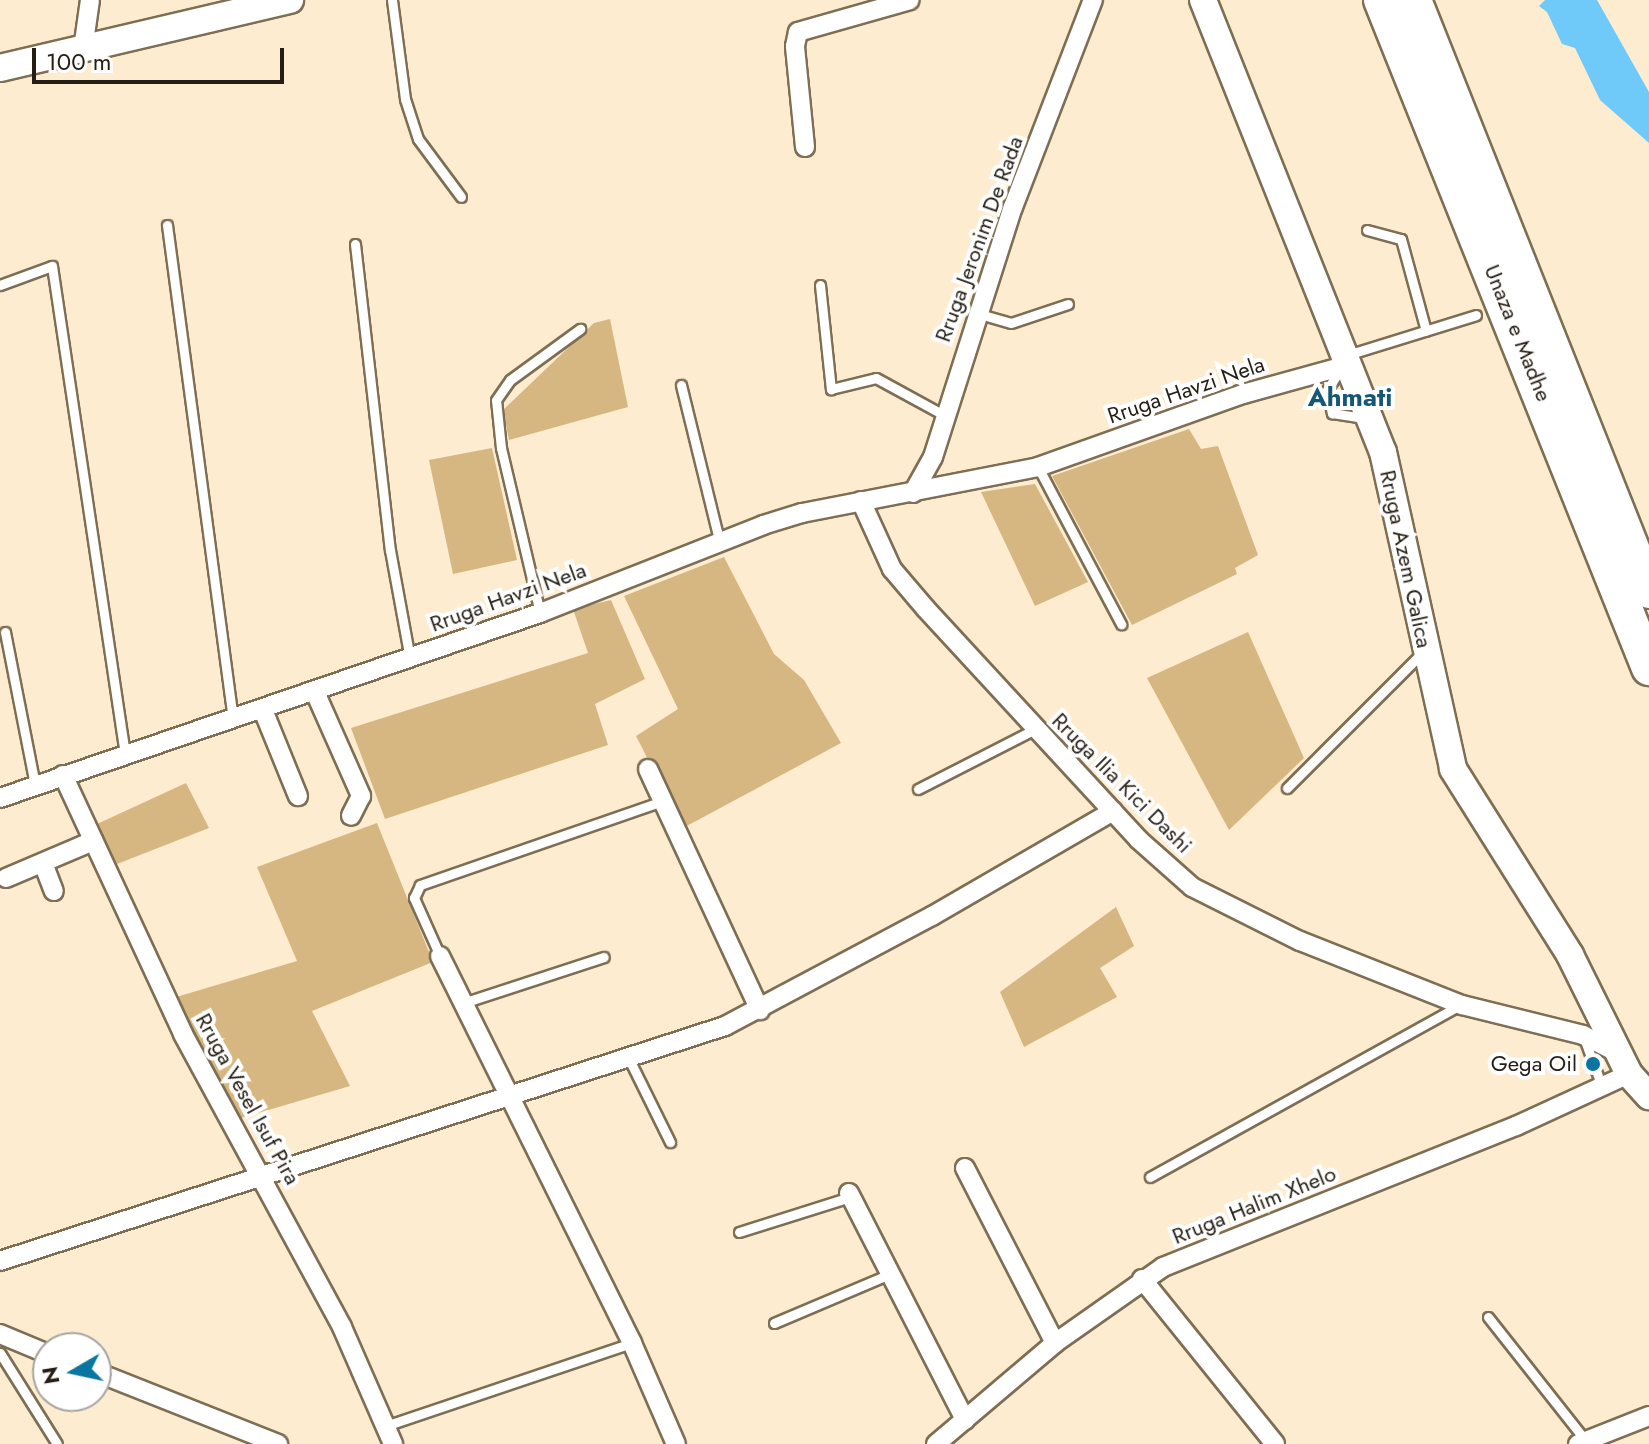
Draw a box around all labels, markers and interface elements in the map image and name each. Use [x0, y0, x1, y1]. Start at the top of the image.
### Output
scale bar [36, 32, 288, 82]
text: 100 m [46, 44, 112, 79]
street label: Rruga Jeronim De Rada [930, 133, 1028, 345]
street label: Unaza e Madhe [1479, 261, 1557, 405]
street label: Rruga Havzi Nela [1104, 351, 1268, 429]
district label: Ahmati [1308, 382, 1392, 414]
street label: Rruga Azem Galica [1374, 468, 1438, 650]
street label: Rruga Havzi Nela [426, 557, 590, 637]
street label: Rruga Ilia Kici Dashi [1046, 707, 1198, 859]
street label: Rruga Vesel Isuf Pira [190, 1009, 306, 1189]
place label: Gega Oil [1491, 1051, 1577, 1077]
marker: Gega Oil [1584, 1055, 1602, 1073]
street label: Rruga Halim Xhelo [1168, 1160, 1340, 1250]
north arrow [32, 1332, 112, 1412]
text: N [33, 1364, 67, 1387]

